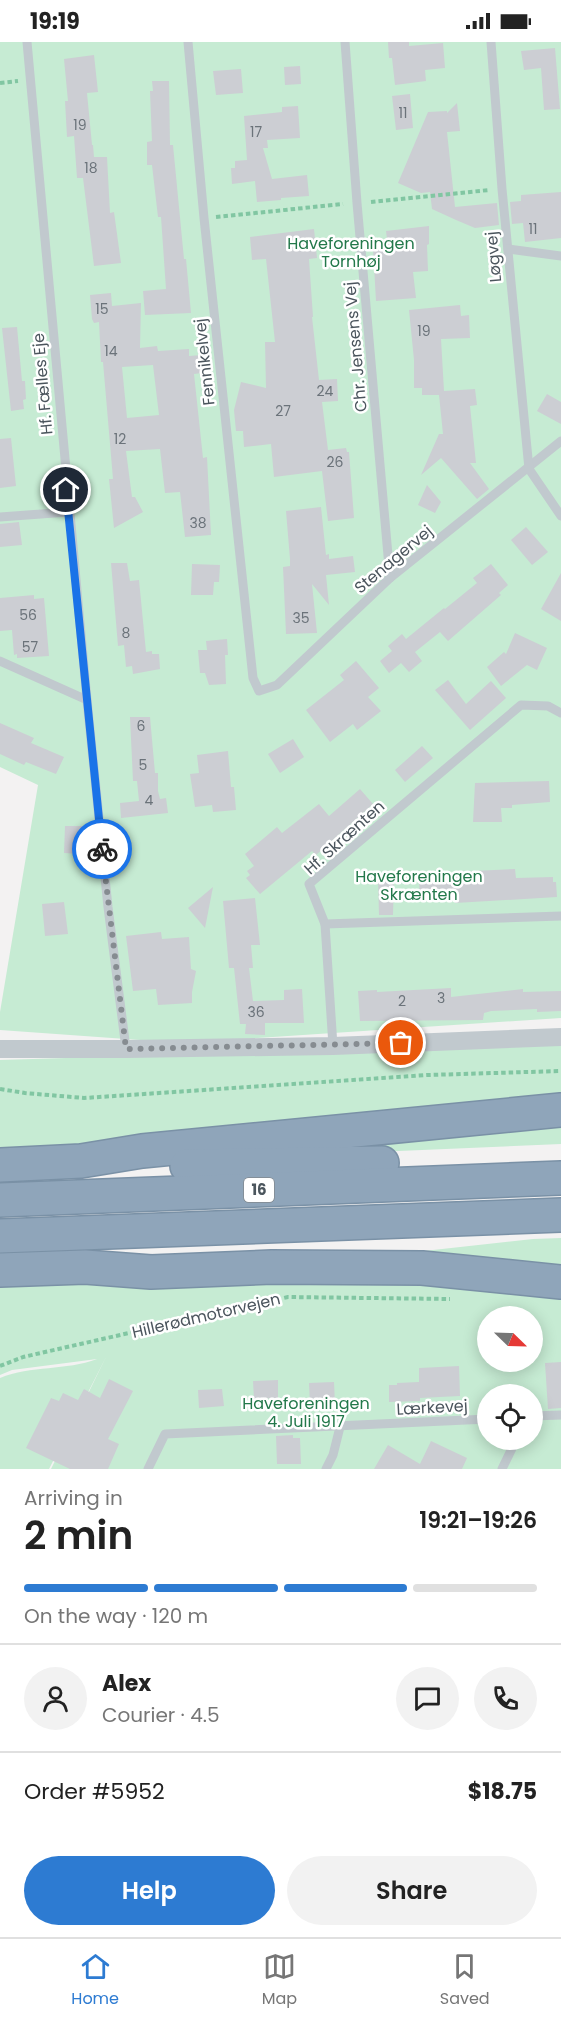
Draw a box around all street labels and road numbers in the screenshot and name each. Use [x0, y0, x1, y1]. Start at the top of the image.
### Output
street label: Løgvej [480, 231, 507, 283]
street label: Chr. Jensens Vej [338, 281, 373, 413]
street label: Fennikelvej [188, 317, 221, 407]
street label: Hf. Fælles Eje [27, 332, 58, 436]
street label: Stenagervej [349, 520, 437, 599]
street label: Hf. Skrænten [299, 795, 390, 880]
road number: 16 [244, 1178, 274, 1202]
street label: Hillerødmotorvejen [130, 1287, 283, 1344]
street label: Lærkevej [396, 1394, 468, 1421]

